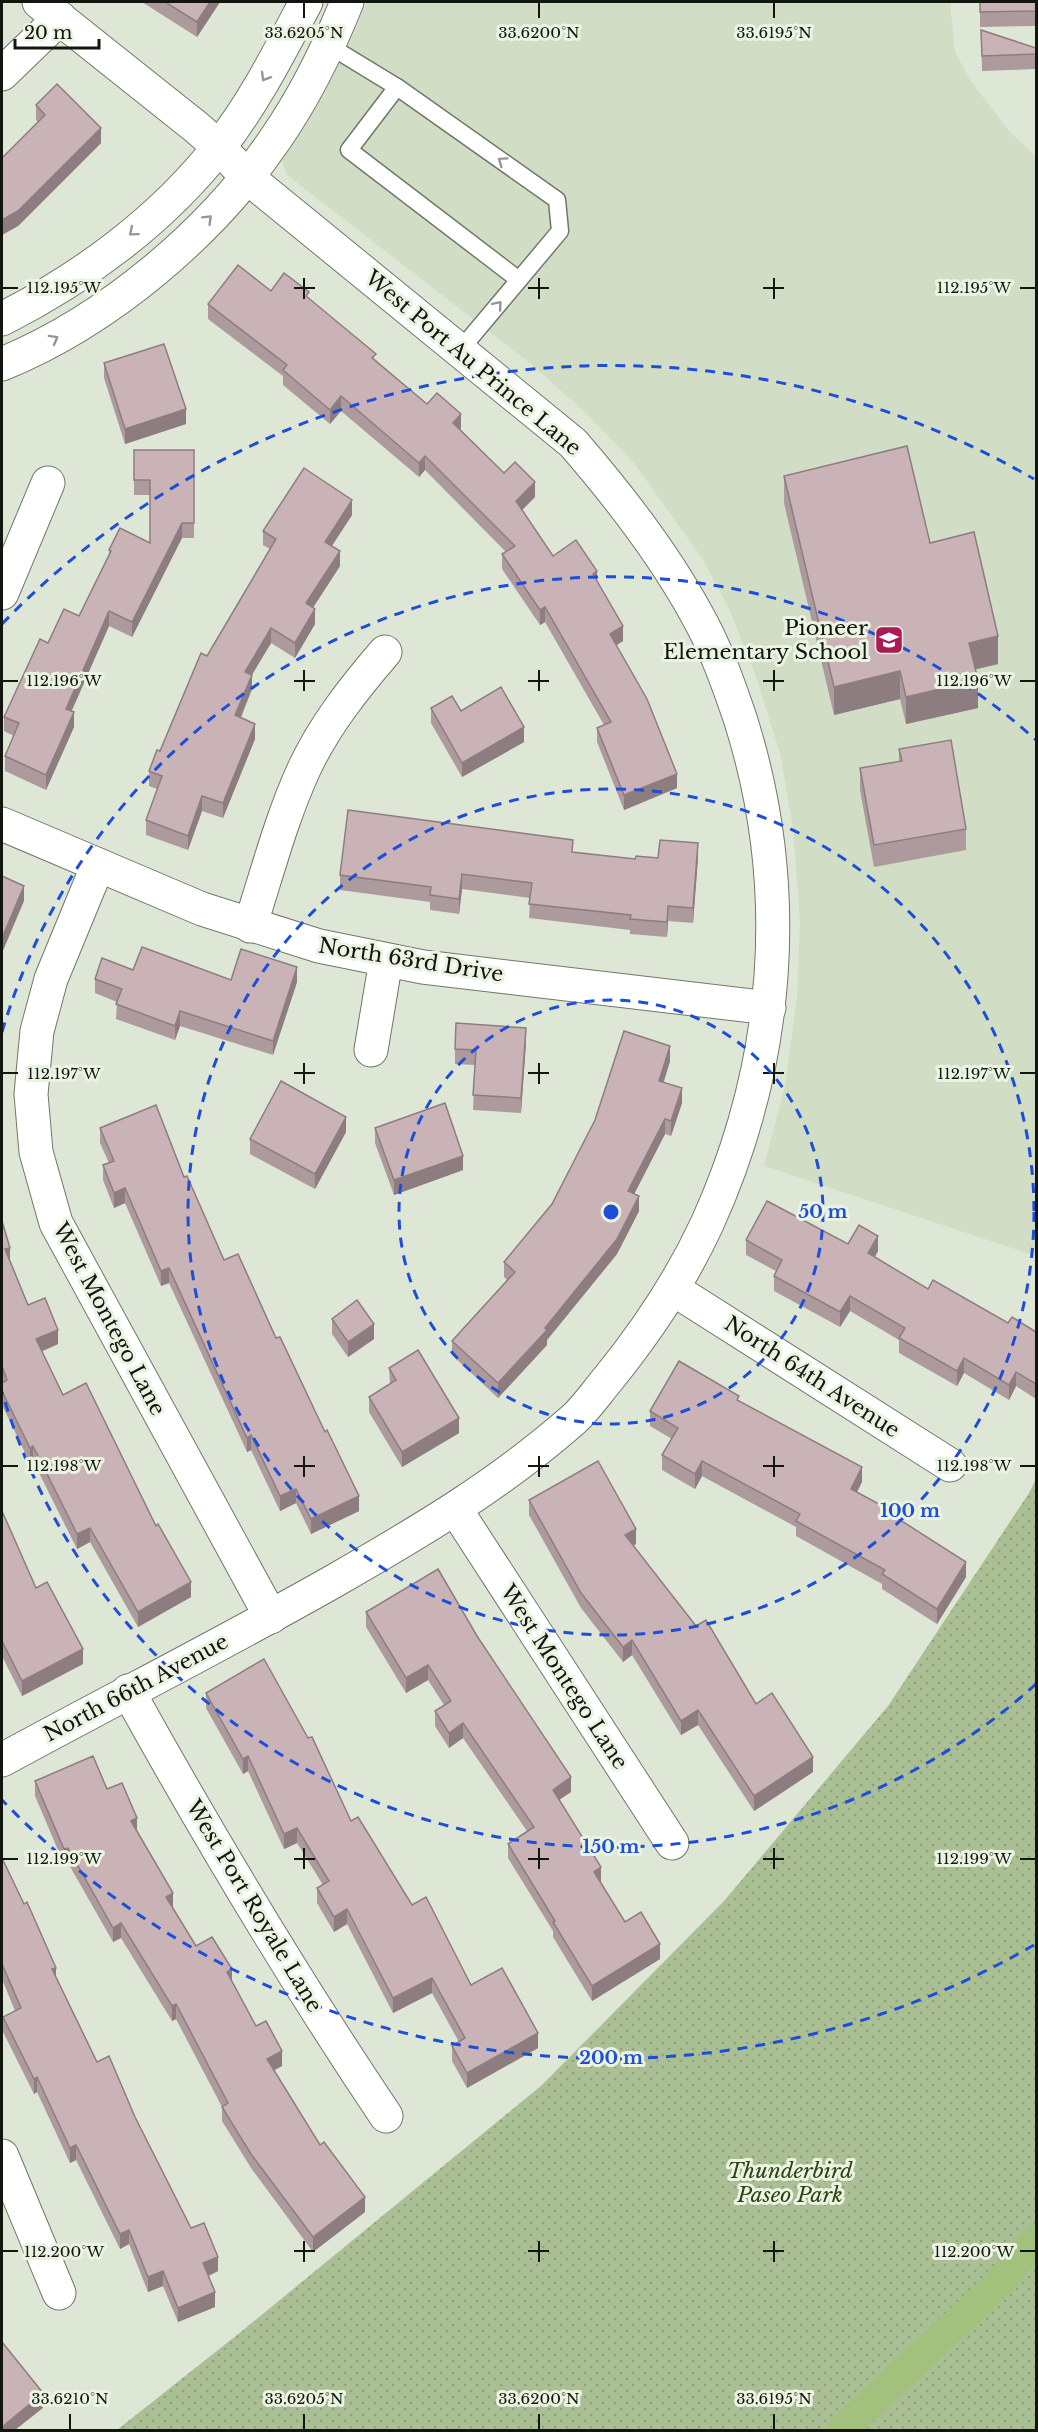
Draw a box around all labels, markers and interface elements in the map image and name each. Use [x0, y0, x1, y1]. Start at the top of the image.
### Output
scale bar [15, 12, 99, 50]
text: 20 m [24, 22, 72, 44]
text: 33.6205°N [264, 23, 344, 42]
text: 33.6200°N [498, 23, 580, 42]
text: 33.6195°N [736, 23, 812, 42]
one-way arrow [261, 71, 272, 81]
one-way arrow [497, 157, 508, 168]
one-way arrow [200, 216, 211, 227]
one-way arrow [129, 225, 140, 236]
street label: West Port Au Prince Lane [359, 264, 586, 461]
text: 112.195°W [27, 278, 101, 297]
text: 112.195°W [937, 278, 1011, 297]
one-way arrow [491, 300, 502, 311]
one-way arrow [48, 335, 58, 346]
place label: Pioneer Elementary School [663, 615, 868, 665]
school or university icon: Pioneer Elementary School [873, 624, 905, 656]
text: 112.196°W [26, 671, 102, 690]
text: 112.196°W [936, 671, 1012, 690]
street label: North 63rd Drive [317, 933, 505, 987]
text: 112.197°W [27, 1064, 101, 1083]
text: 112.197°W [937, 1064, 1011, 1083]
text: 50 m [799, 1201, 848, 1223]
centre of rings [601, 1202, 621, 1222]
street label: West Montego Lane [47, 1217, 171, 1420]
street label: North 64th Avenue [719, 1311, 905, 1443]
text: 112.198°W [27, 1456, 102, 1475]
text: 112.198°W [937, 1456, 1012, 1475]
text: 100 m [880, 1500, 940, 1522]
street label: West Montego Lane [494, 1579, 633, 1774]
street label: North 66th Avenue [39, 1628, 233, 1748]
street label: West Port Royale Lane [180, 1794, 328, 2017]
text: 150 m [583, 1836, 640, 1858]
text: 112.199°W [26, 1849, 102, 1868]
text: 112.199°W [936, 1849, 1012, 1868]
text: 200 m [579, 2047, 643, 2069]
park label: Thunderbird Paseo Park [727, 2158, 853, 2208]
text: 112.200°W [24, 2242, 104, 2261]
text: 112.200°W [934, 2242, 1014, 2261]
text: 33.6210°N [31, 2389, 109, 2408]
text: 33.6205°N [264, 2389, 344, 2408]
text: 33.6200°N [498, 2389, 580, 2408]
text: 33.6195°N [736, 2389, 812, 2408]

